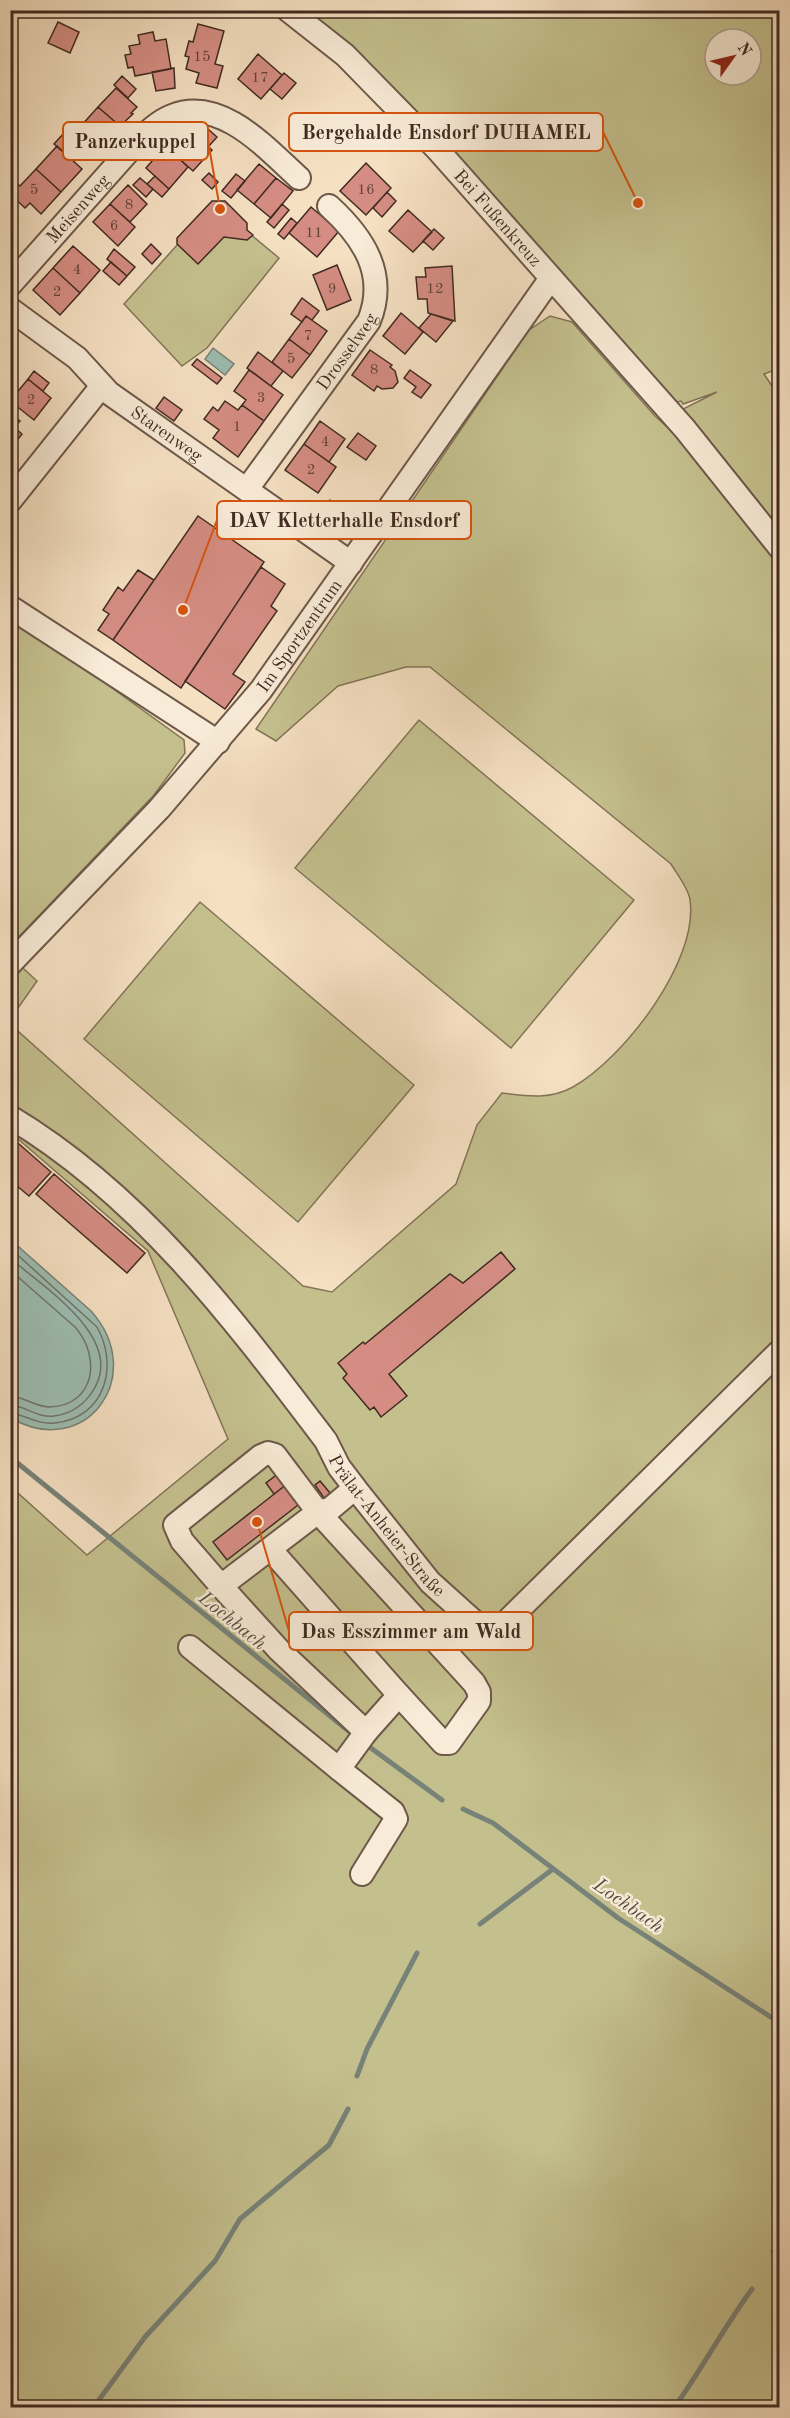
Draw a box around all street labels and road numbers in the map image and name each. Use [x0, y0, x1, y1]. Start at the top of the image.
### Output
street label: Bei Fußenkreuz [450, 167, 544, 270]
street label: Meisenweg [43, 171, 114, 247]
street label: Drosselweg [314, 311, 381, 394]
street label: Starenweg [127, 403, 205, 466]
street label: Im Sportzentrum [254, 577, 346, 696]
street label: Prälat-Anheier-Straße [324, 1452, 448, 1601]

